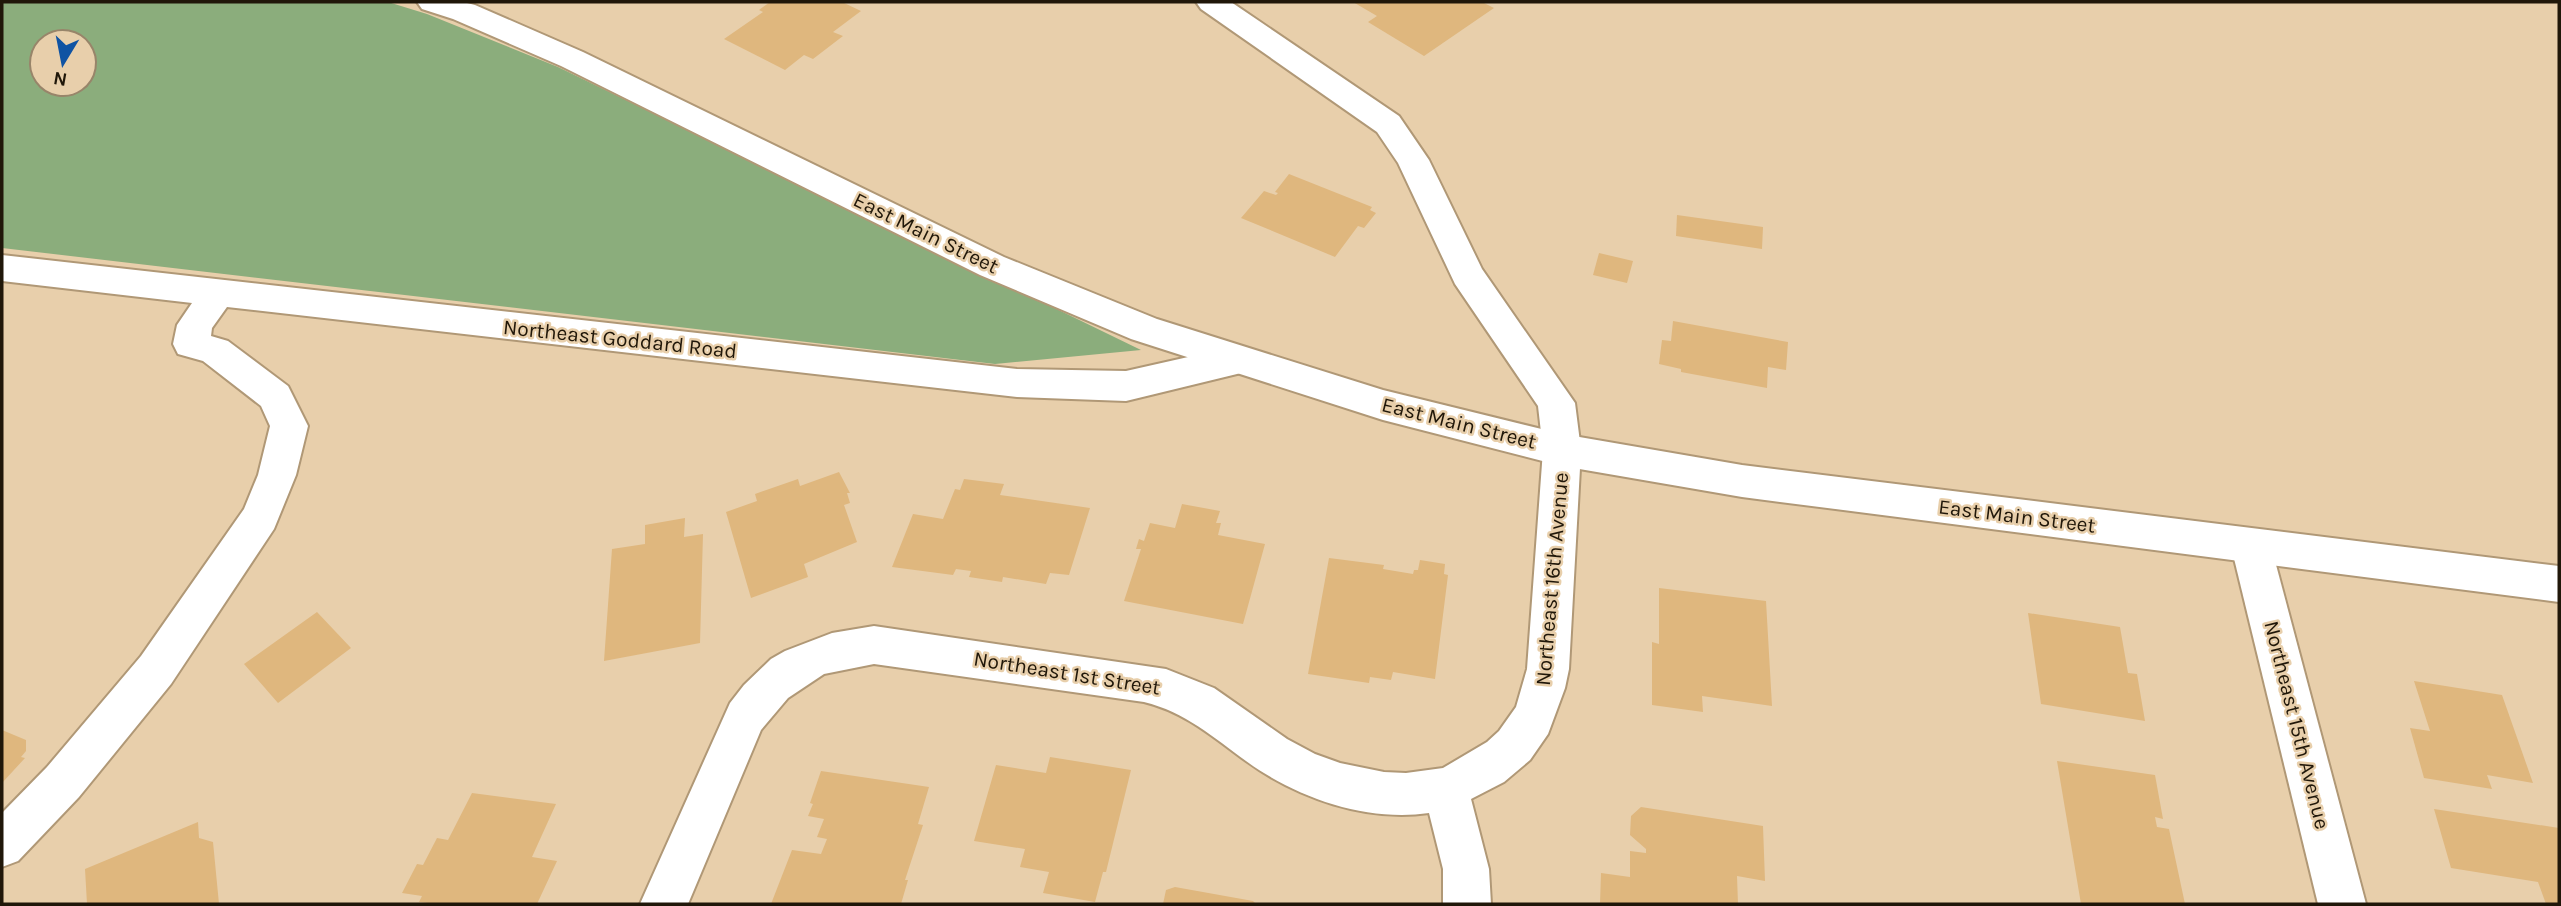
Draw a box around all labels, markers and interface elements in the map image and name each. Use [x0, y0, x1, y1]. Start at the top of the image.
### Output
north arrow [28, 28, 98, 98]
text: N [52, 67, 69, 91]
street label: East Main Street [850, 188, 1002, 279]
street label: Northeast Goddard Road [502, 315, 738, 363]
street label: East Main Street [1379, 392, 1539, 454]
street label: Northeast 16th Avenue [1531, 471, 1573, 687]
street label: East Main Street [1937, 494, 2097, 538]
street label: Northeast 15th Avenue [2260, 618, 2334, 832]
street label: Northeast 1st Street [972, 646, 1162, 700]

